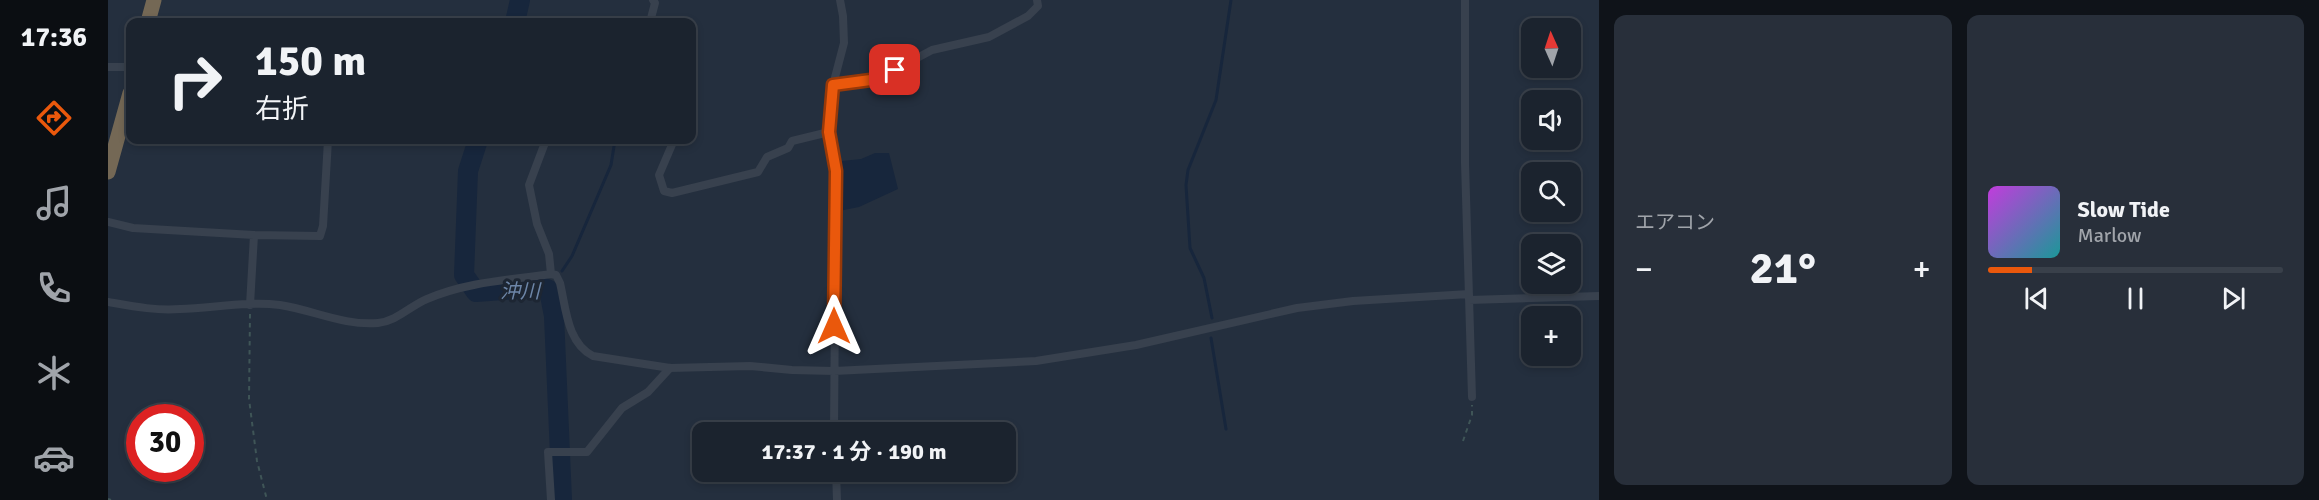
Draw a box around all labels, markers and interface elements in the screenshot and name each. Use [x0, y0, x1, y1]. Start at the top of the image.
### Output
north arrow [1521, 18, 1581, 78]
map controls [1521, 18, 1581, 366]
text: 17:36 [21, 21, 87, 54]
text: 150 m [255, 36, 366, 87]
icon: right [156, 42, 234, 120]
pin [869, 44, 920, 95]
icon: arrive [878, 53, 911, 86]
button: sound [1521, 90, 1581, 150]
text: 右折 [255, 93, 309, 126]
icon: directions [33, 97, 75, 139]
button: search [1521, 162, 1581, 222]
icon: music [33, 182, 75, 224]
text: Slow Tide [2078, 196, 2170, 223]
text: エアコン [1635, 210, 1715, 235]
text: Marlow [2078, 223, 2141, 248]
button: layers [1521, 234, 1581, 294]
text: 21° [1749, 241, 1816, 296]
text: − [1635, 249, 1653, 290]
text: + [1913, 249, 1930, 290]
icon: phone [33, 267, 75, 309]
water label: 沖川 [500, 279, 542, 304]
icon: previous [2020, 282, 2053, 315]
icon: pause [2119, 282, 2152, 315]
icon: next [2217, 282, 2250, 315]
position arrow [802, 294, 866, 358]
button: + [1521, 306, 1581, 366]
icon: climate [33, 352, 75, 394]
speed limit sign: 30 [126, 404, 204, 482]
icon: car [33, 437, 75, 479]
text: 17:37 · 1 分 · 190 m [762, 438, 946, 465]

